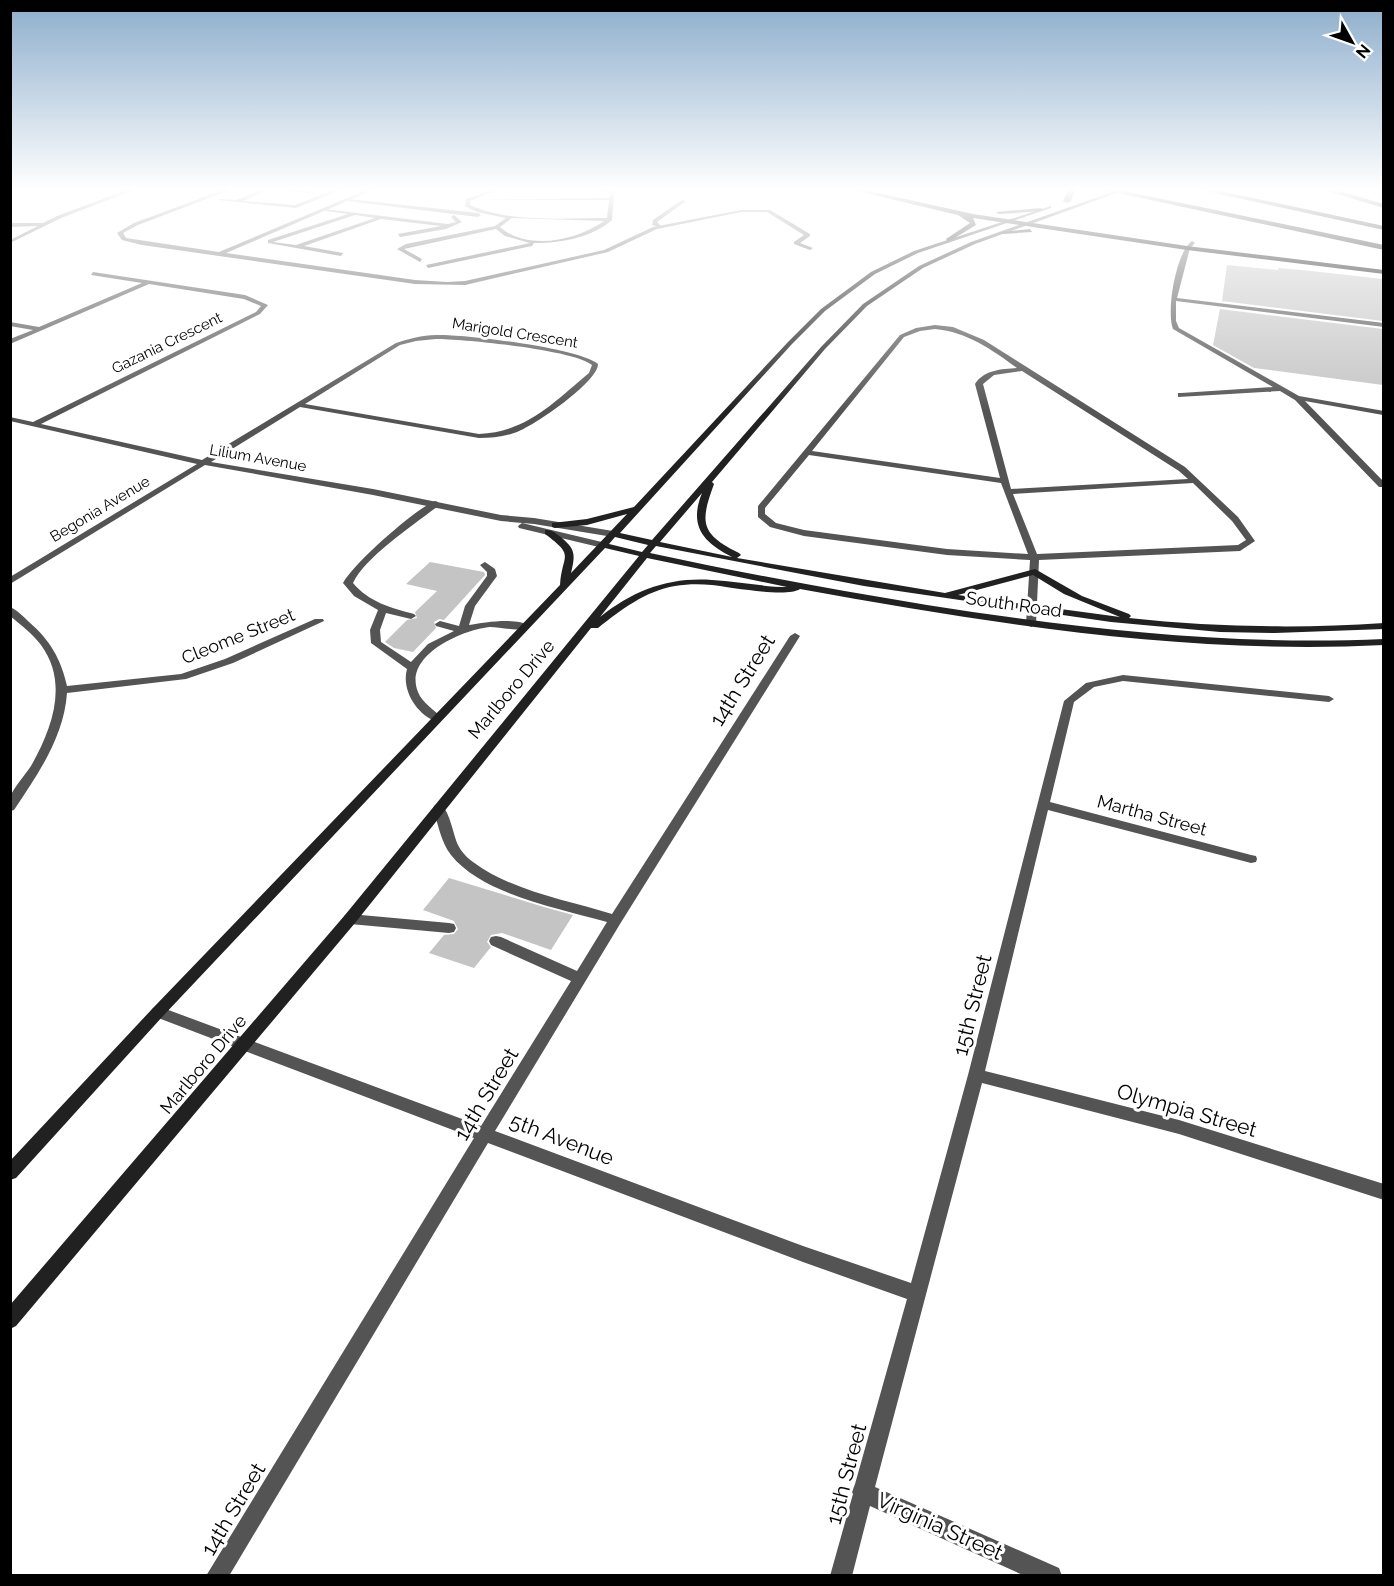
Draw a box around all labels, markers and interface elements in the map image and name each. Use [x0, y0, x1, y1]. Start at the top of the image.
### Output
north arrow [1322, 12, 1382, 72]
text: N [1352, 41, 1374, 62]
street label: Gazania Crescent [109, 308, 225, 378]
street label: Marigold Crescent [451, 314, 579, 352]
street label: Lilium Avenue [208, 441, 308, 475]
street label: Begonia Avenue [47, 472, 153, 546]
street label: South Road [965, 587, 1063, 621]
street label: Cleome Street [178, 604, 298, 668]
street label: 14th Street [704, 630, 780, 730]
street label: Marlboro Drive [463, 635, 559, 743]
street label: Martha Street [1095, 790, 1209, 840]
street label: 15th Street [947, 952, 997, 1058]
street label: Marlboro Drive [155, 1010, 251, 1118]
street label: 14th Street [449, 1043, 523, 1145]
street label: Olympia Street [1114, 1078, 1260, 1142]
street label: 5th Avenue [507, 1108, 617, 1170]
street label: 15th Street [821, 1421, 871, 1527]
street label: 14th Street [196, 1458, 270, 1560]
street label: Virginia Street [873, 1487, 1007, 1565]

